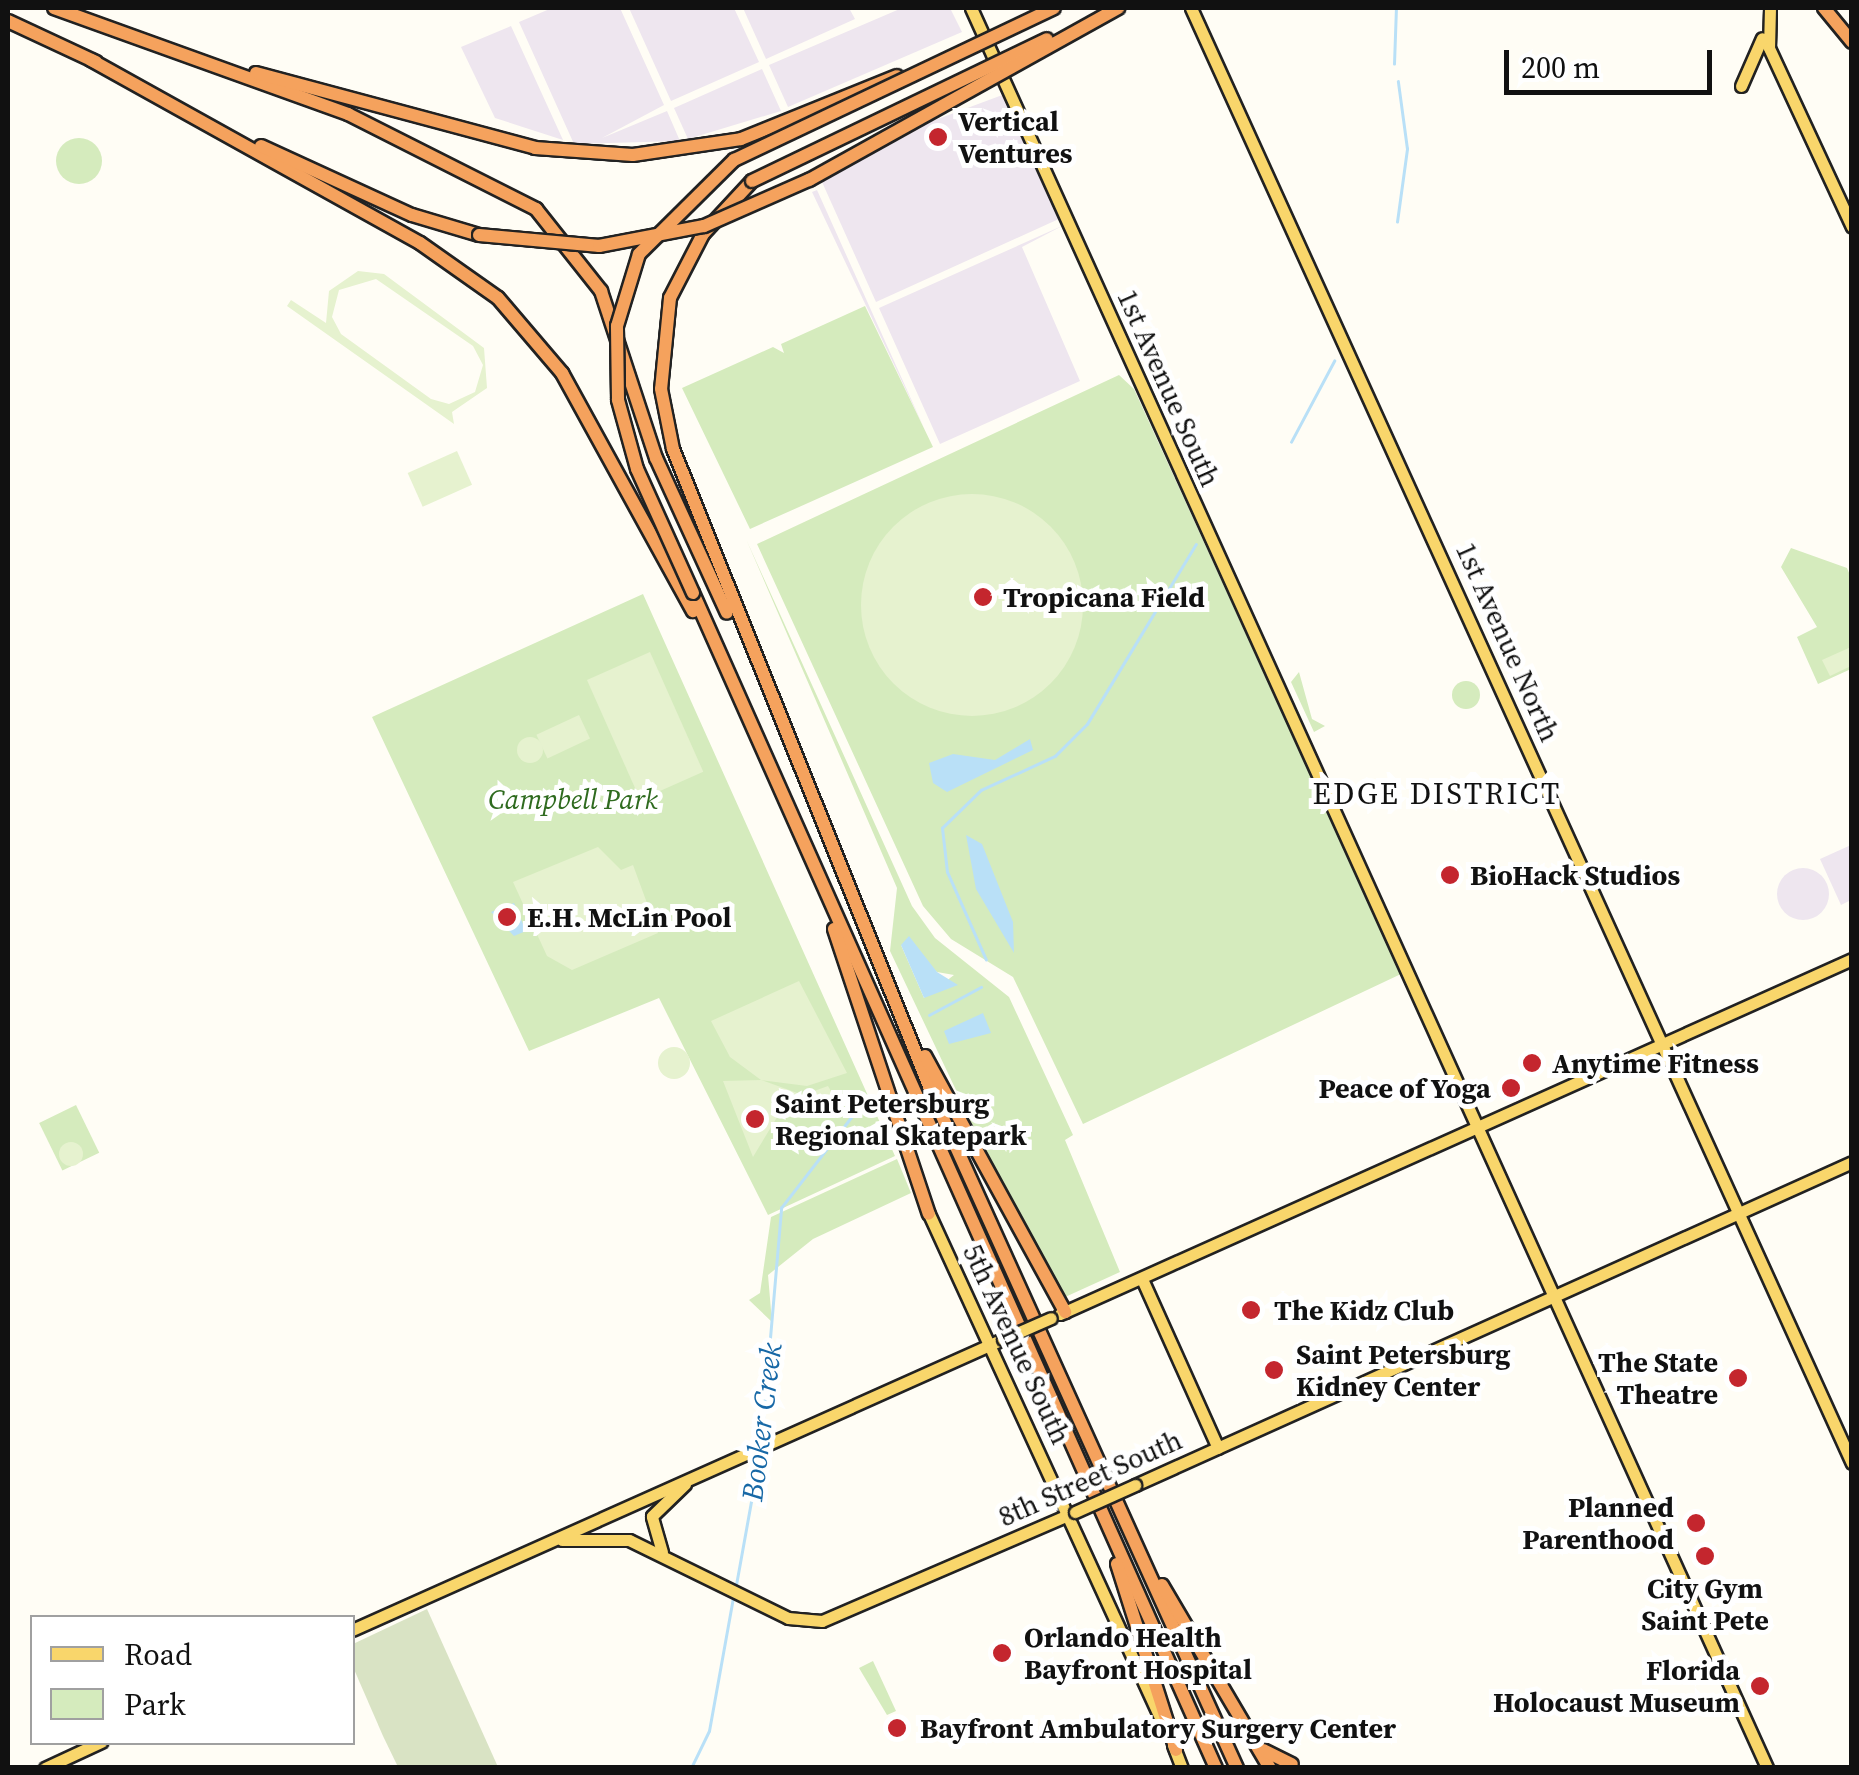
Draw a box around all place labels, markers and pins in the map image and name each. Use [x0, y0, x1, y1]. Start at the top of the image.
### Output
place label: Vertical Ventures [958, 104, 1073, 170]
marker: Vertical Ventures [927, 126, 949, 148]
place label: Tropicana Field [1003, 580, 1205, 614]
marker: Tropicana Field [972, 586, 994, 608]
place label: BioHack Studios [1470, 858, 1680, 892]
marker: BioHack Studios [1439, 864, 1461, 886]
place label: E.H. McLin Pool [527, 900, 732, 934]
marker: E.H. McLin Pool [496, 906, 518, 928]
place label: Anytime Fitness [1552, 1046, 1759, 1080]
marker: Anytime Fitness [1521, 1052, 1543, 1074]
place label: Peace of Yoga [1318, 1071, 1491, 1105]
marker: Peace of Yoga [1500, 1077, 1522, 1099]
place label: Saint Petersburg Regional Skatepark [775, 1086, 1027, 1152]
marker: Saint Petersburg Regional Skatepark [744, 1108, 766, 1130]
place label: The Kidz Club [1274, 1293, 1454, 1327]
marker: The Kidz Club [1238, 1297, 1264, 1323]
place label: Saint Petersburg Kidney Center [1296, 1337, 1510, 1403]
place label: The State Theatre [1598, 1345, 1718, 1411]
marker: Saint Petersburg Kidney Center [1261, 1357, 1287, 1383]
marker: The State Theatre [1727, 1367, 1749, 1389]
place label: Planned Parenthood [1522, 1490, 1674, 1556]
marker: Planned Parenthood [1683, 1510, 1709, 1536]
marker: City Gym Saint Pete [1694, 1545, 1716, 1567]
place label: City Gym Saint Pete [1641, 1571, 1769, 1637]
place label: Orlando Health Bayfront Hospital [1024, 1620, 1252, 1686]
marker: Orlando Health Bayfront Hospital [989, 1640, 1015, 1666]
place label: Florida Holocaust Museum [1493, 1653, 1740, 1719]
marker: Florida Holocaust Museum [1749, 1675, 1771, 1697]
place label: Bayfront Ambulatory Surgery Center [920, 1711, 1396, 1745]
marker: Bayfront Ambulatory Surgery Center [884, 1715, 910, 1741]

